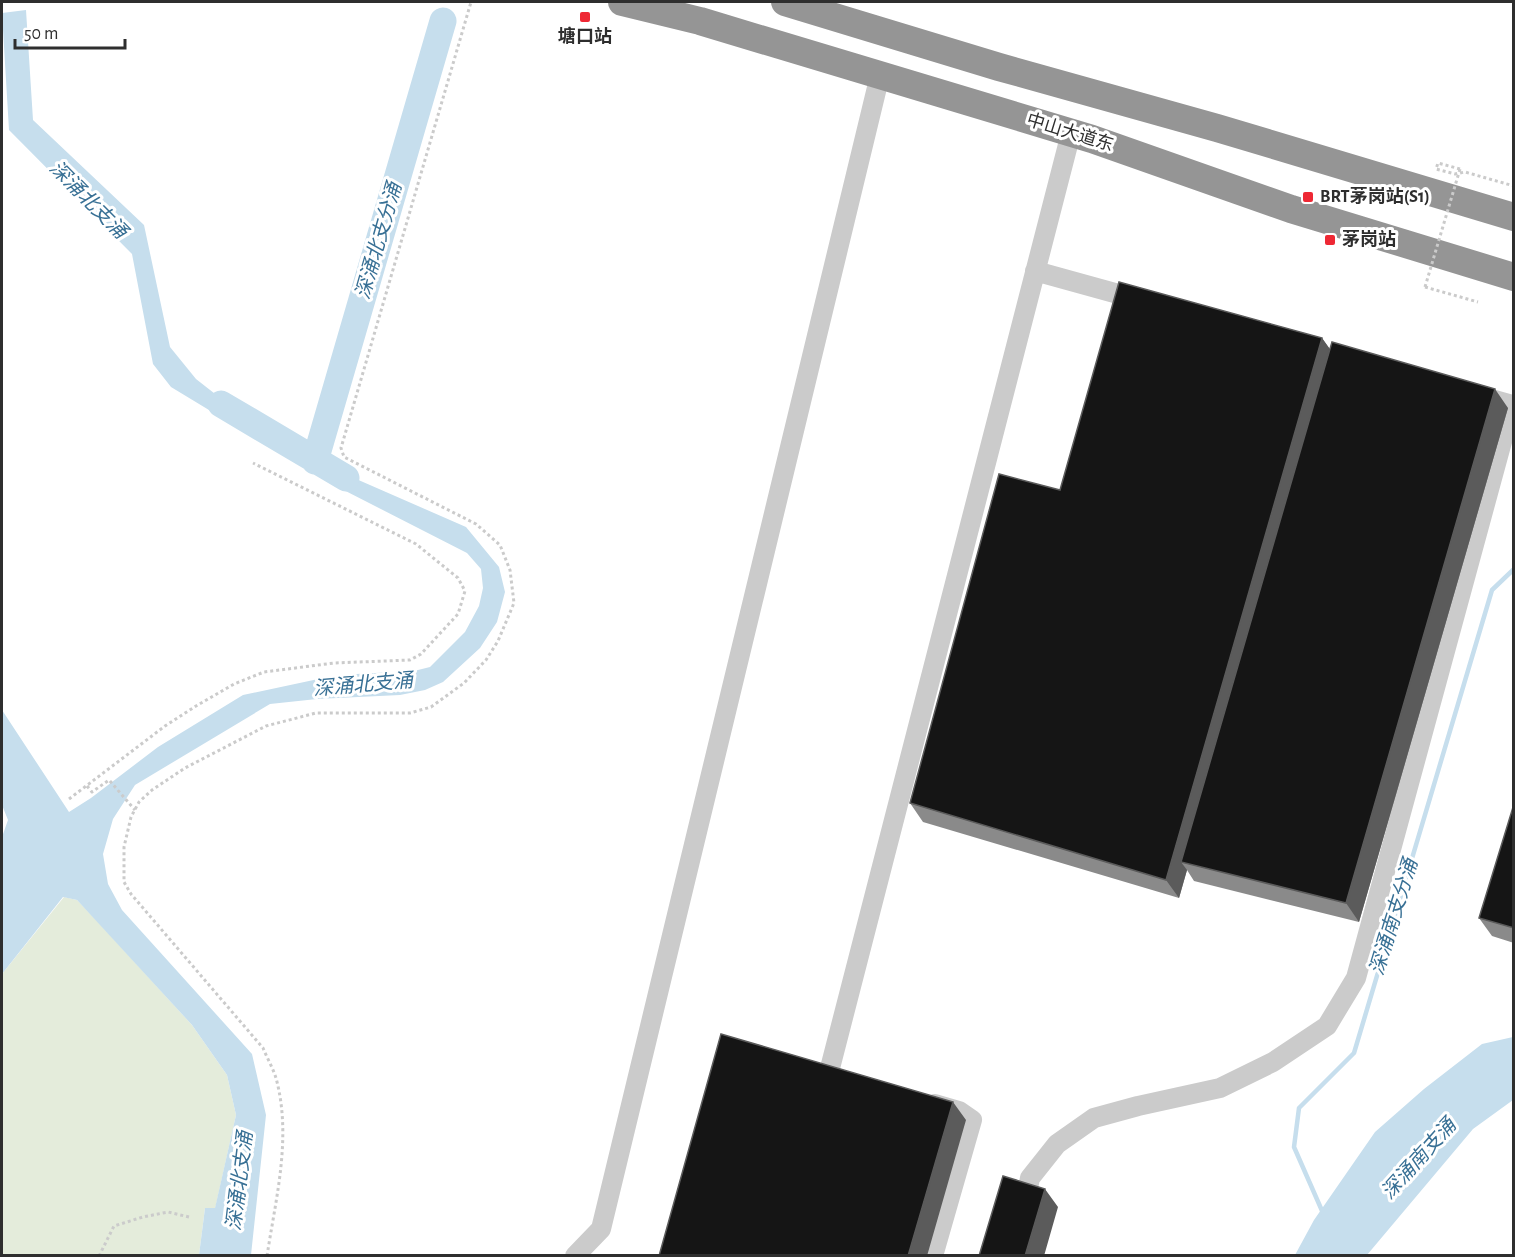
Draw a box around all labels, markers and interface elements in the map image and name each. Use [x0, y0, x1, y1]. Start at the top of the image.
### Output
marker: 塘口站 [578, 10, 592, 24]
scale bar [15, 12, 124, 50]
text: 50 m [24, 25, 58, 43]
place label: 塘口站 [558, 26, 612, 46]
street label: 中山大道东 [1024, 109, 1116, 155]
water label: 深涌北支涌 [46, 157, 133, 244]
water label: 深涌北支分涌 [352, 178, 406, 301]
place label: BRT茅岗站(S1) [1320, 187, 1430, 206]
marker: BRT茅岗站(S1) [1301, 190, 1315, 204]
place label: 茅岗站 [1342, 230, 1396, 249]
marker: 茅岗站 [1323, 233, 1337, 247]
water label: 深涌北支涌 [312, 670, 416, 699]
water label: 深涌南支分涌 [1366, 854, 1422, 977]
water label: 深涌南支涌 [1377, 1113, 1461, 1203]
water label: 深涌北支涌 [223, 1128, 256, 1232]

